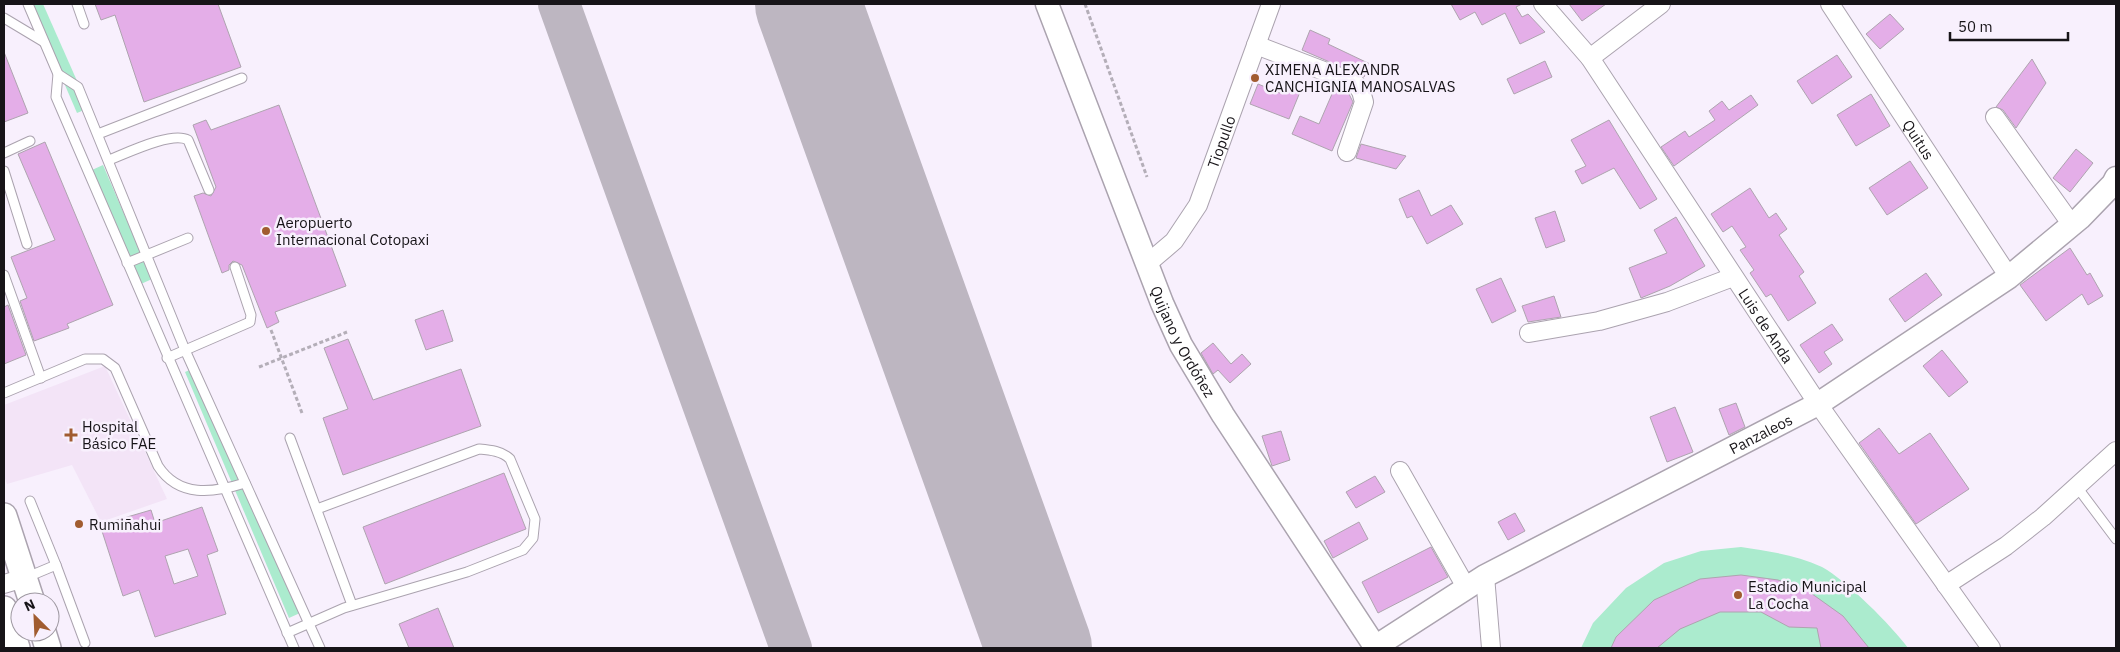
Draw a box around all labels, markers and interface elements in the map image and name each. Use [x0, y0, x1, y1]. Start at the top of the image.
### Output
scale bar [1950, 10, 2068, 42]
text: 50 m [1958, 17, 1993, 36]
place label: XIMENA ALEXANDR CANCHIGNIA MANOSALVAS [1265, 60, 1455, 96]
marker: XIMENA ALEXANDR CANCHIGNIA MANOSALVAS [1249, 72, 1261, 84]
street label: Tiopullo [1203, 113, 1239, 171]
street label: Quitus [1899, 116, 1939, 163]
place label: Aeropuerto Internacional Cotopaxi [276, 213, 429, 249]
marker: Aeropuerto Internacional Cotopaxi [260, 225, 272, 237]
street label: Quijano y Ordóñez [1147, 283, 1220, 401]
street label: Luis de Anda [1735, 284, 1798, 367]
street label: Panzaleos [1726, 410, 1795, 458]
place label: Hospital Básico FAE [82, 417, 156, 453]
marker: Hospital Básico FAE [64, 428, 78, 442]
place label: Rumiñahui [89, 515, 161, 534]
marker: Rumiñahui [73, 518, 85, 530]
place label: Estadio Municipal La Cocha [1748, 577, 1867, 613]
marker: Estadio Municipal La Cocha [1732, 589, 1744, 601]
north arrow [10, 592, 60, 642]
text: N [21, 595, 38, 615]

